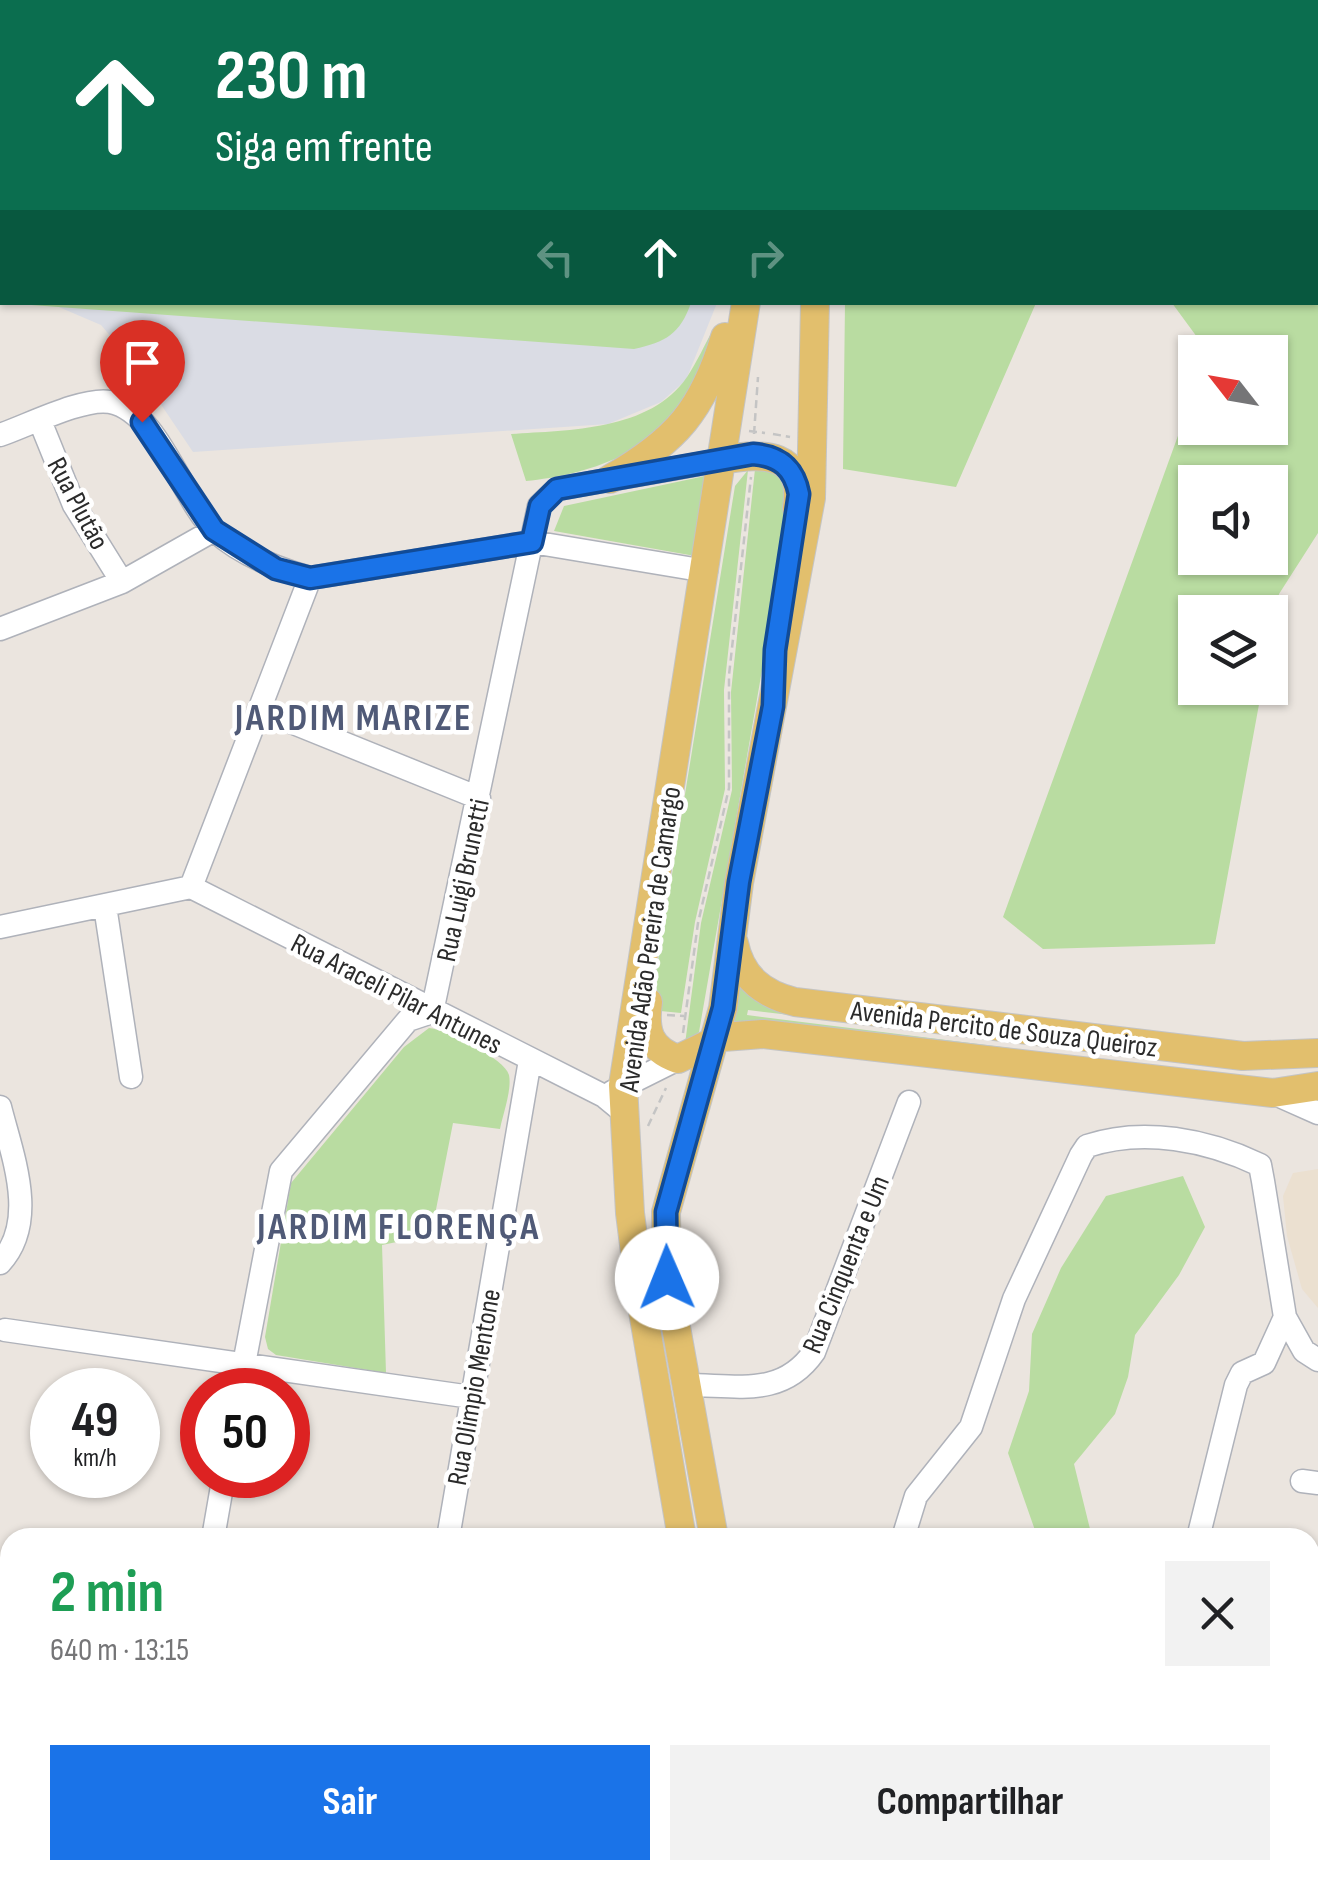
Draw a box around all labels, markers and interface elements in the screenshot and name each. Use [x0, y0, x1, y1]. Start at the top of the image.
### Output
text: 230 m [215, 35, 368, 119]
icon: ahead [50, 40, 180, 170]
text: Siga em frente [215, 120, 433, 175]
icon: left [528, 230, 583, 285]
icon: ahead [633, 230, 688, 285]
icon: right [738, 230, 793, 285]
pin [100, 320, 185, 423]
icon: arrive [115, 335, 170, 390]
north arrow [1178, 335, 1288, 445]
map controls [1178, 335, 1288, 705]
street label: Rua Plutão [40, 452, 116, 555]
button: sound [1178, 465, 1288, 575]
button: layers [1178, 595, 1288, 705]
district label: JARDIM MARIZE [234, 696, 473, 741]
street label: Avenida Adão Pereira de Camargo [613, 785, 688, 1095]
street label: Rua Luigi Brunetti [430, 796, 497, 965]
street label: Rua Araceli Pilar Antunes [285, 927, 507, 1062]
street label: Avenida Percito de Souza Queiroz [848, 994, 1159, 1065]
street label: Rua Cinquenta e Um [796, 1171, 897, 1358]
district label: JARDIM FLORENÇA [256, 1205, 541, 1250]
position arrow [615, 1226, 719, 1330]
street label: Rua Olimpio Mentone [441, 1287, 508, 1488]
speed limit sign: 50 [180, 1368, 310, 1498]
text: 49 [71, 1391, 119, 1451]
text: km/h [73, 1443, 117, 1474]
text: 2 min [50, 1557, 164, 1629]
button: close [1165, 1561, 1270, 1666]
text: 640 m · 13:15 [50, 1631, 189, 1670]
button: Sair [50, 1745, 650, 1860]
button: Compartilhar [670, 1745, 1270, 1860]

